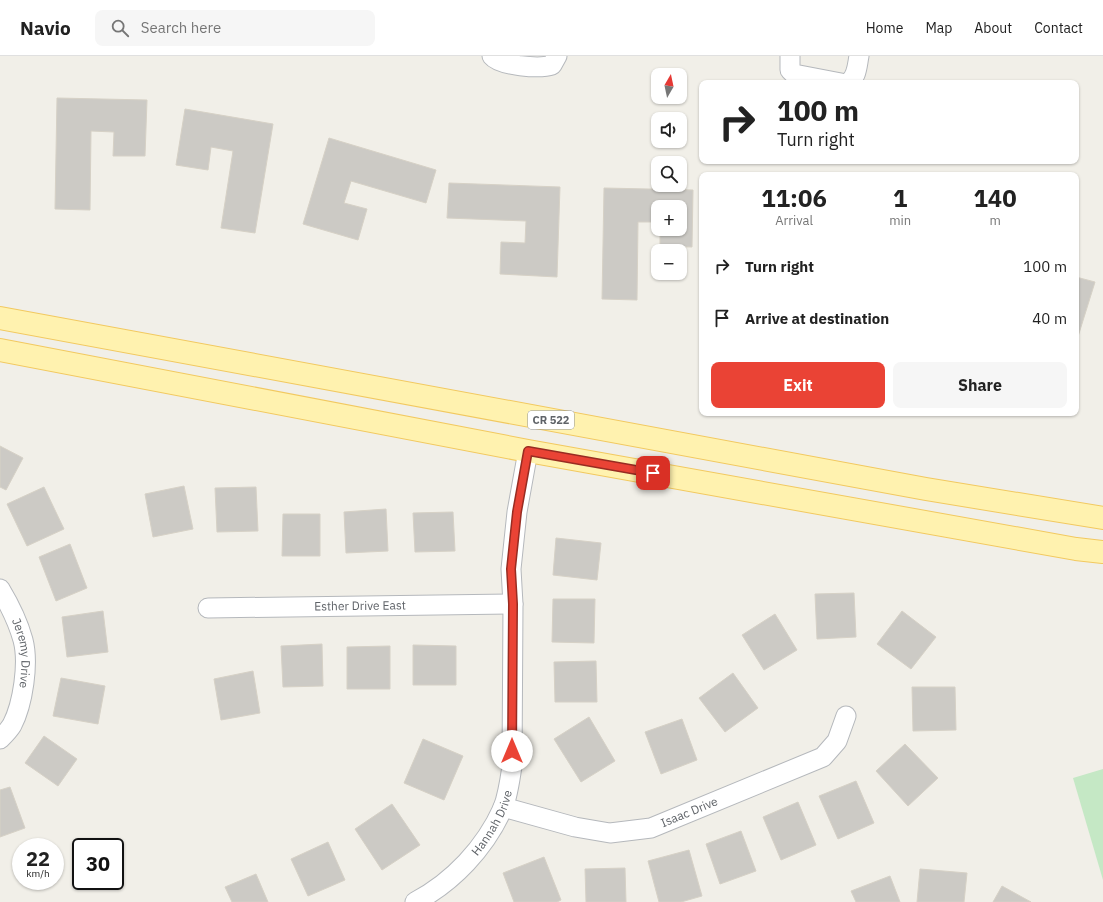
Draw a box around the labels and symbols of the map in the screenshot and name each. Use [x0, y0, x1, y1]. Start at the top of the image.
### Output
north arrow [651, 68, 687, 104]
road number: CR 522 [528, 411, 574, 429]
pin [636, 456, 670, 490]
street label: Esther Drive East [314, 597, 406, 614]
street label: Jeremy Drive [9, 616, 33, 690]
position arrow [491, 730, 533, 772]
street label: Hannah Drive [468, 788, 515, 858]
street label: Isaac Drive [658, 793, 720, 830]
speed limit sign: 30 [72, 838, 124, 890]

